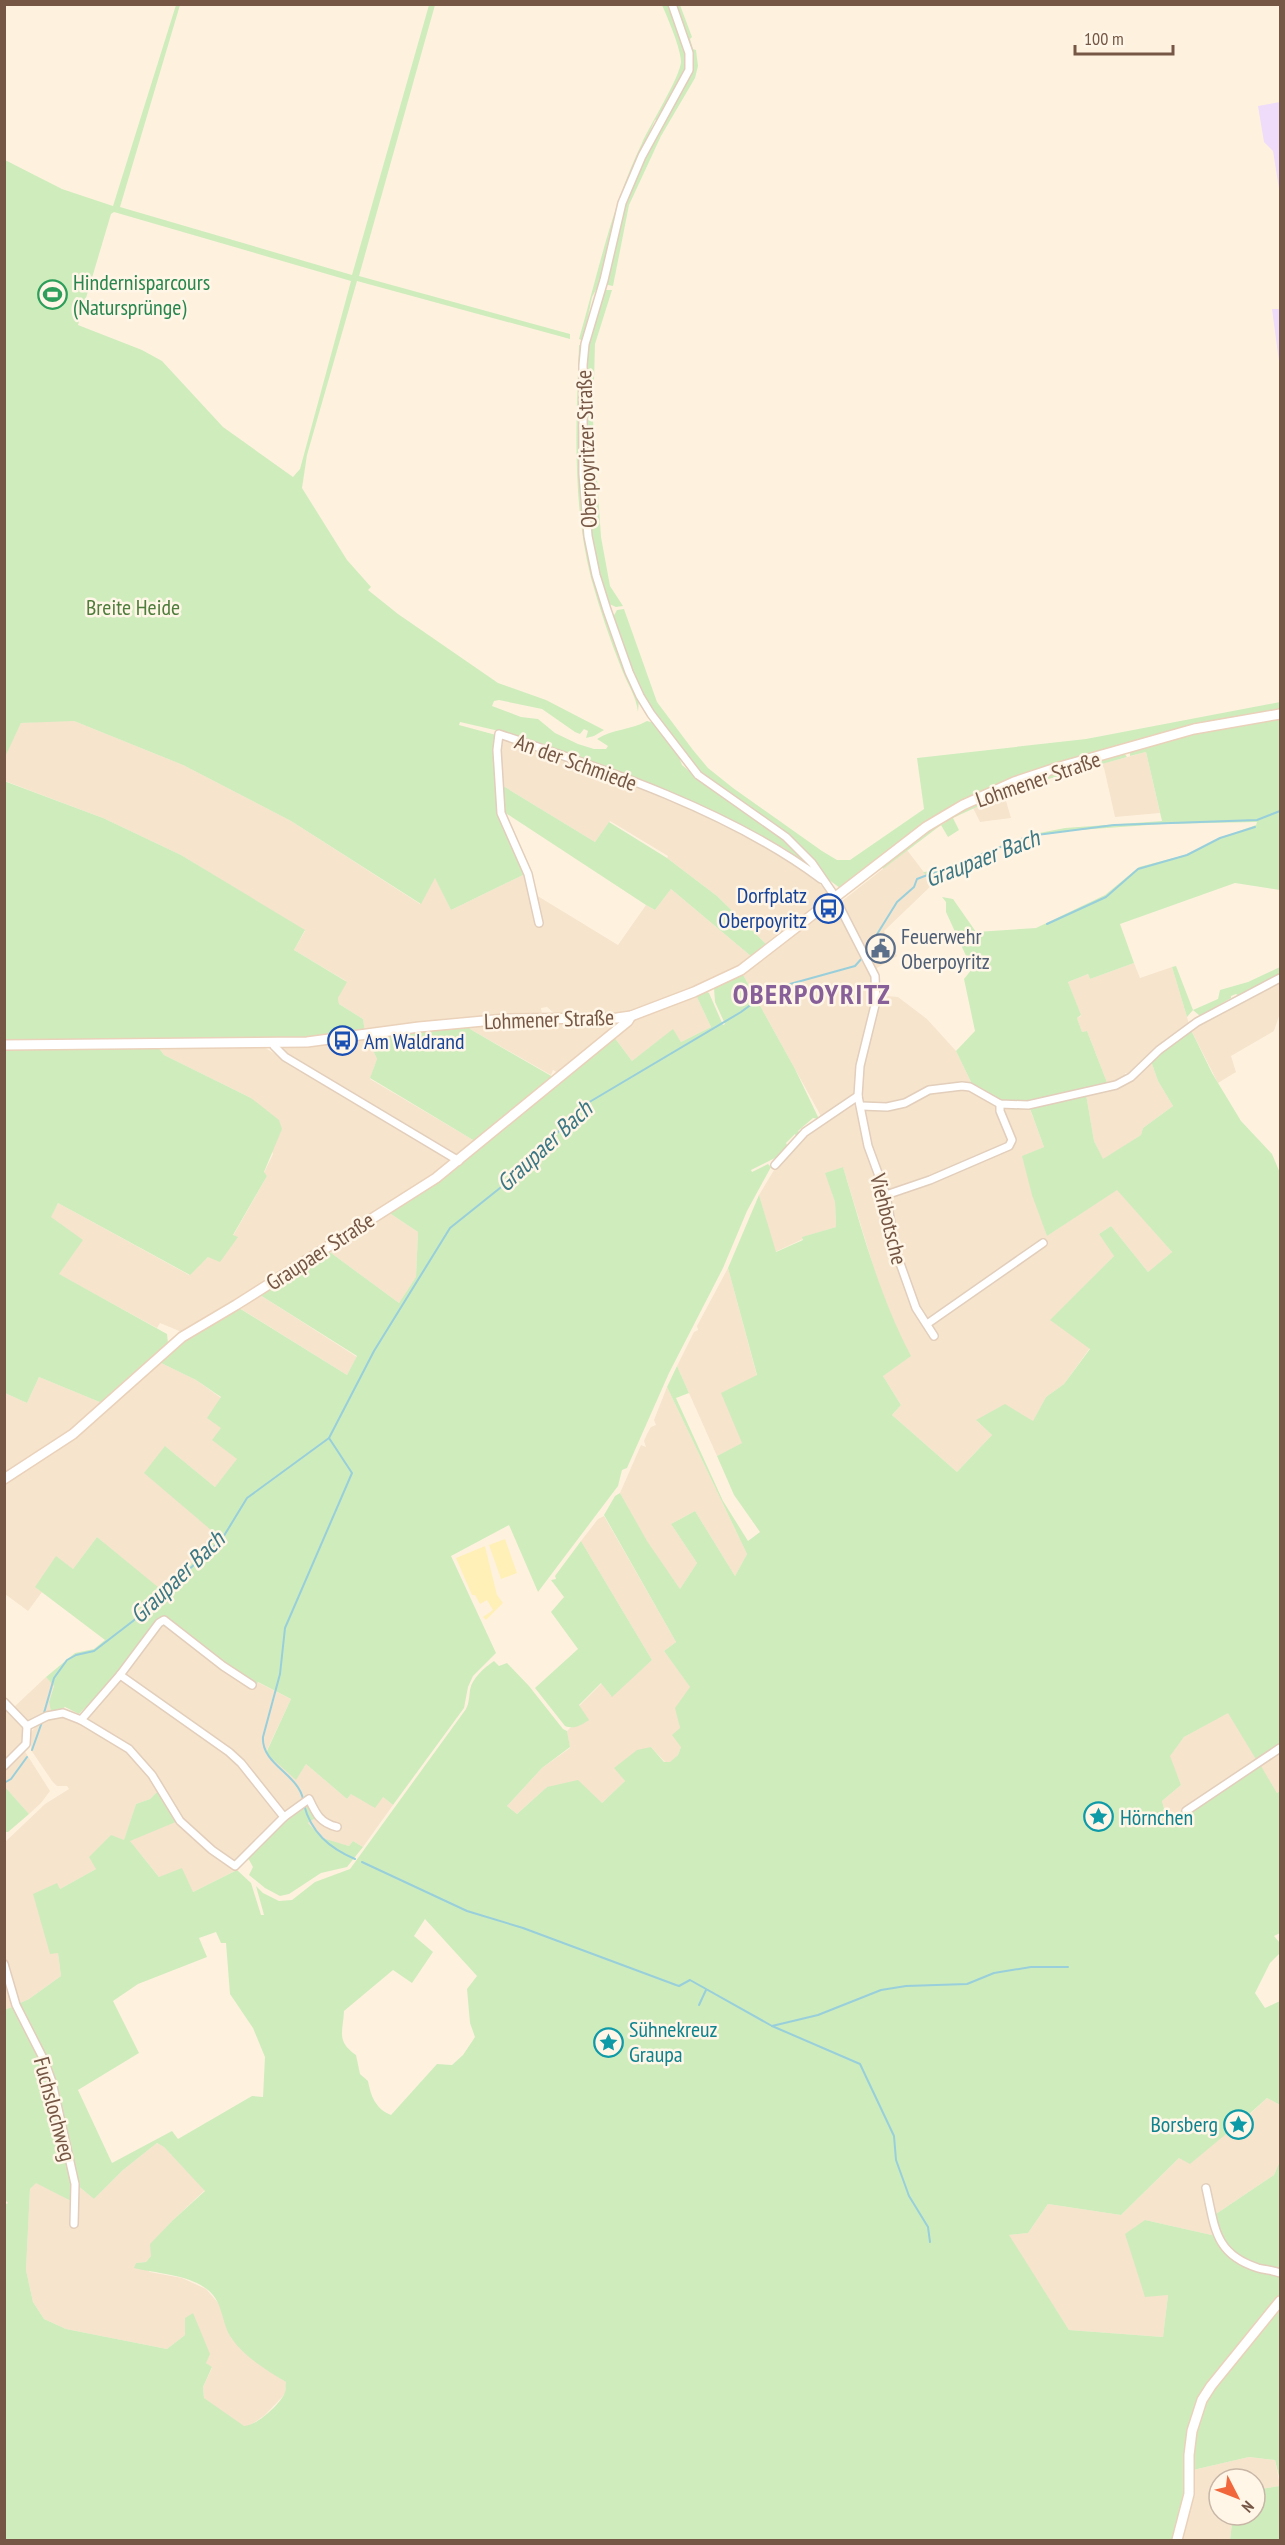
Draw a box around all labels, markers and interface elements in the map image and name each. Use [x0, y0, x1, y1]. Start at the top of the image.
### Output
scale bar [1075, 18, 1172, 56]
text: 100 m [1084, 27, 1124, 50]
place label: Hindernisparcours (Natursprünge) [73, 268, 210, 321]
sports icon: Hindernisparcours (Natursprünge) [36, 279, 68, 311]
street label: Oberpoyritzer Straße [569, 369, 603, 529]
park label: Breite Heide [86, 593, 180, 621]
street label: An der Schmiede [511, 727, 641, 797]
street label: Lohmener Straße [972, 745, 1104, 813]
water label: Graupaer Bach [920, 822, 1045, 894]
place label: Dorfplatz Oberpoyritz [718, 881, 807, 934]
bus stop icon: Dorfplatz Oberpoyritz [812, 892, 844, 924]
place label: Feuerwehr Oberpoyritz [901, 922, 990, 975]
public building icon: Feuerwehr Oberpoyritz [864, 933, 896, 965]
district label: OBERPOYRITZ [733, 975, 891, 1012]
street label: Lohmener Straße [483, 1003, 615, 1035]
bus stop icon: Am Waldrand [327, 1025, 359, 1057]
place label: Am Waldrand [364, 1027, 465, 1055]
water label: Graupaer Bach [490, 1093, 600, 1198]
street label: Viehbotsche [864, 1170, 914, 1267]
street label: Graupaer Straße [261, 1206, 379, 1296]
water label: Graupaer Bach [123, 1523, 232, 1630]
place icon: Hörnchen [1083, 1801, 1115, 1833]
place label: Hörnchen [1120, 1803, 1193, 1831]
place label: Sühnekreuz Graupa [629, 2015, 718, 2068]
place icon: Sühnekreuz Graupa [592, 2026, 624, 2058]
street label: Fuchslochweg [28, 2054, 82, 2164]
place icon: Borsberg [1223, 2108, 1255, 2140]
place label: Borsberg [1151, 2110, 1218, 2138]
north arrow [1207, 2467, 1267, 2527]
text: N [1238, 2497, 1258, 2517]

